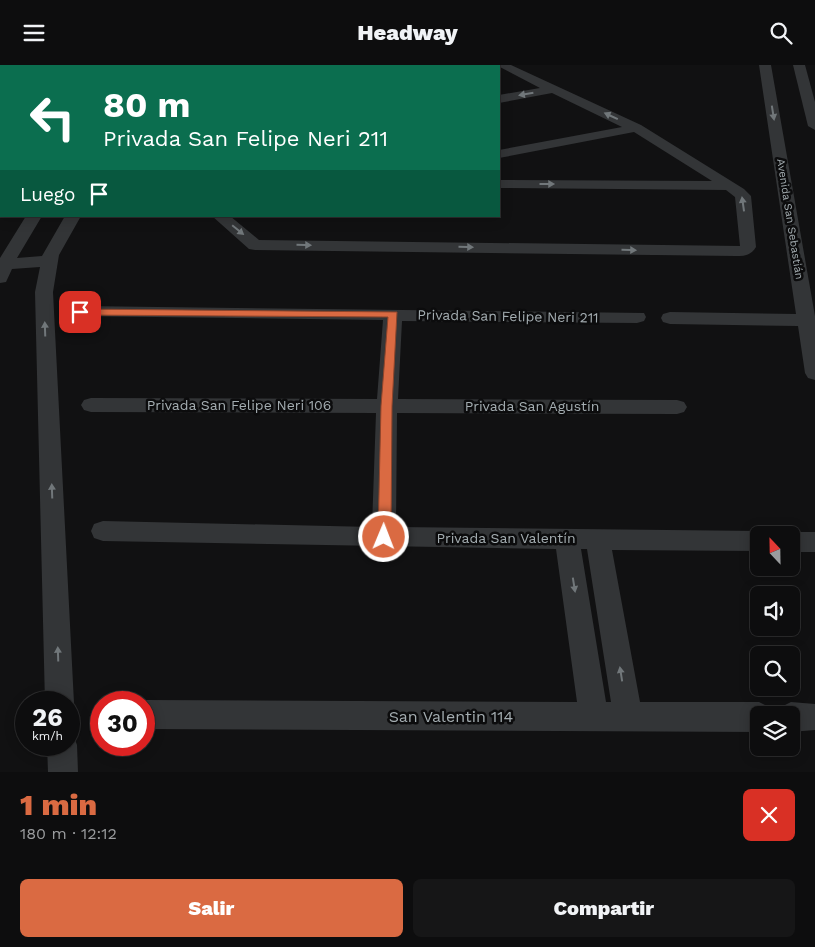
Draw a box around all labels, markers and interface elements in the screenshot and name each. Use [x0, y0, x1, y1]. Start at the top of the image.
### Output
icon: menu [20, 19, 48, 47]
icon: search [767, 19, 795, 47]
text: Headway [357, 20, 458, 45]
text: 80 m [103, 84, 190, 126]
icon: left [20, 85, 85, 150]
one-way arrow [517, 90, 533, 98]
one-way arrow [770, 105, 778, 121]
one-way arrow [604, 112, 618, 120]
text: Privada San Felipe Neri 211 [103, 126, 388, 151]
street label: Avenida San Sebastián [774, 158, 806, 280]
icon: arrive [85, 180, 113, 208]
one-way arrow [540, 181, 556, 189]
text: Luego [20, 183, 75, 206]
one-way arrow [739, 196, 747, 212]
one-way arrow [231, 225, 244, 236]
one-way arrow [296, 241, 312, 249]
one-way arrow [458, 243, 474, 251]
one-way arrow [621, 246, 637, 254]
pin [59, 291, 101, 333]
icon: arrive [66, 298, 94, 326]
street label: Privada San Felipe Neri 211 [417, 306, 599, 326]
one-way arrow [41, 321, 49, 337]
street label: Privada San Felipe Neri 106 [147, 397, 331, 413]
street label: Privada San Agustín [465, 398, 599, 414]
one-way arrow [47, 483, 55, 499]
position arrow [357, 510, 409, 562]
north arrow [750, 526, 800, 576]
map controls [750, 526, 800, 756]
street label: Privada San Valentín [436, 530, 576, 546]
one-way arrow [571, 577, 579, 593]
button: sound [750, 586, 800, 636]
one-way arrow [54, 646, 62, 662]
button: search [750, 646, 800, 696]
one-way arrow [616, 665, 624, 681]
speed limit sign: 30 [90, 691, 155, 756]
text: 26 [32, 703, 63, 732]
button: layers [750, 706, 800, 756]
street label: San Valentin 114 [389, 707, 514, 726]
text: km/h [32, 729, 63, 743]
text: 1 min [20, 787, 97, 822]
button: close [743, 789, 795, 841]
text: 180 m · 12:12 [20, 824, 117, 843]
button: Salir [20, 879, 403, 937]
button: Compartir [413, 879, 795, 937]

